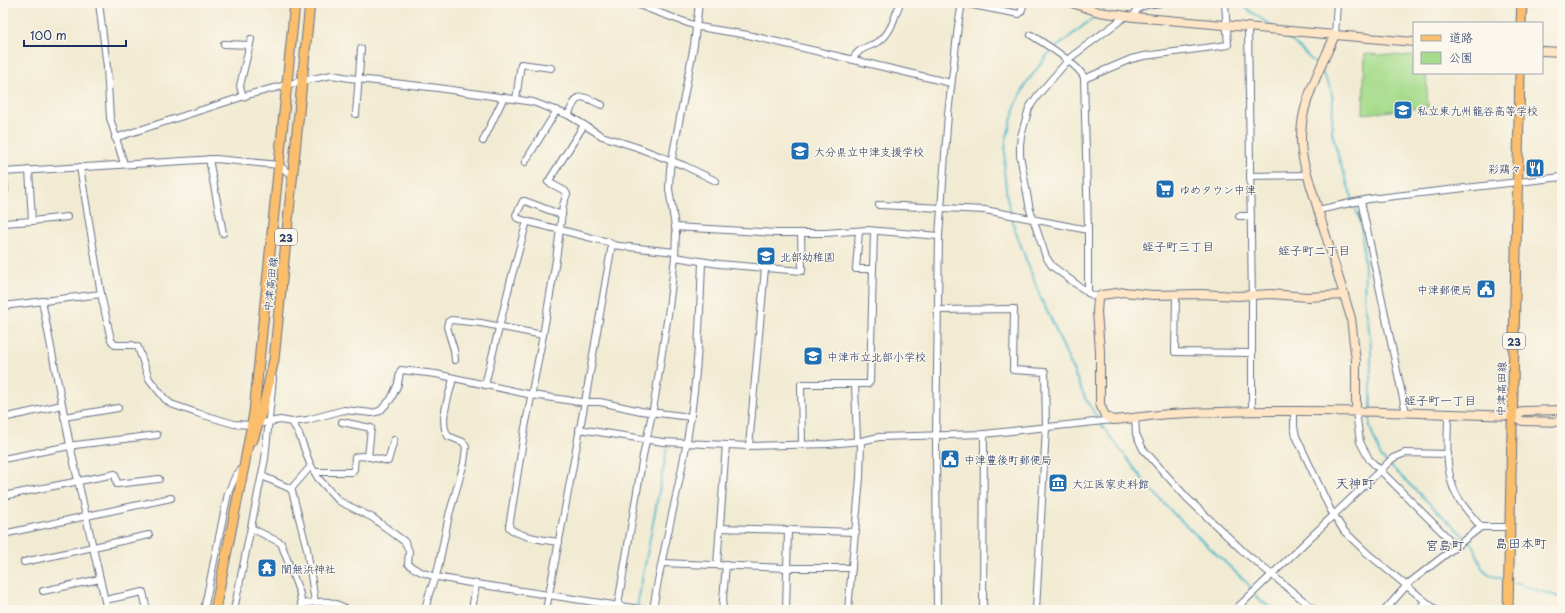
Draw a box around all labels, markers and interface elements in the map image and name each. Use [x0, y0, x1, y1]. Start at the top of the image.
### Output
scale bar [24, 22, 126, 48]
legend [1413, 22, 1543, 74]
text: 100 m [30, 26, 67, 44]
text: 道路 [1449, 28, 1473, 46]
text: 公園 [1449, 48, 1473, 66]
school or university icon: 私立東九州龍谷高等学校 [1392, 99, 1414, 121]
place label: 私立東九州龍谷高等学校 [1417, 102, 1538, 119]
school or university icon: 大分県立中津支援学校 [789, 140, 811, 162]
place label: 大分県立中津支援学校 [814, 143, 924, 160]
restaurant icon: 彩鶏々 [1524, 157, 1546, 179]
place label: 彩鶏々 [1488, 160, 1521, 177]
supermarket icon: ゆめタウン中津 [1154, 178, 1176, 200]
place label: ゆめタウン中津 [1179, 181, 1256, 198]
road number: 23 [275, 229, 297, 245]
district label: 蛭子町三丁目 [1142, 237, 1214, 255]
district label: 蛭子町二丁目 [1278, 241, 1350, 259]
school or university icon: 北部幼稚園 [755, 245, 777, 267]
place label: 北部幼稚園 [780, 248, 835, 265]
street label: 中津高田線 [259, 256, 281, 312]
public building icon: 中津郵便局 [1475, 278, 1497, 300]
place label: 中津郵便局 [1417, 281, 1472, 298]
road number: 23 [1503, 333, 1525, 349]
school or university icon: 中津市立北部小学校 [802, 345, 824, 367]
place label: 中津市立北部小学校 [827, 348, 926, 365]
street label: 中津高田線 [1492, 361, 1510, 417]
district label: 蛭子町一丁目 [1404, 391, 1476, 409]
public building icon: 中津豊後町郵便局 [939, 448, 961, 470]
place label: 中津豊後町郵便局 [964, 451, 1052, 468]
museum icon: 大江医家史料館 [1047, 472, 1069, 494]
district label: 天神町 [1335, 473, 1375, 492]
place label: 大江医家史料館 [1072, 475, 1149, 492]
district label: 島田本町 [1495, 533, 1547, 552]
district label: 宮島町 [1425, 535, 1465, 554]
temple icon: 闇無浜神社 [256, 557, 278, 579]
place label: 闇無浜神社 [281, 560, 336, 577]

